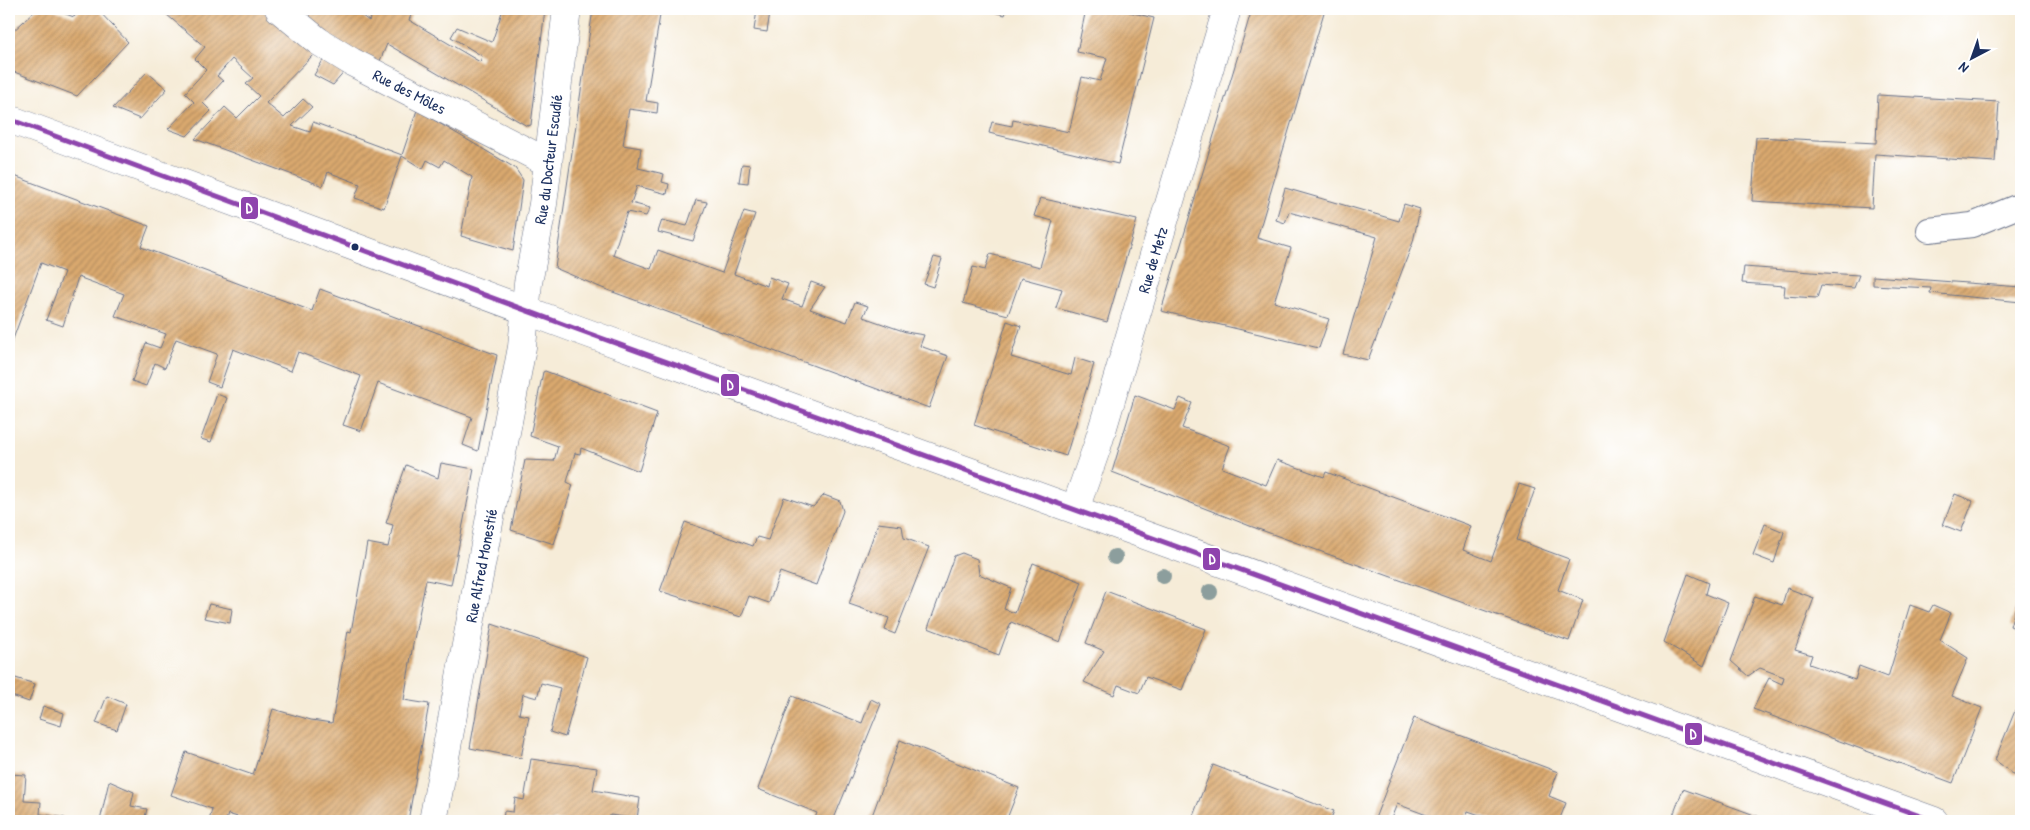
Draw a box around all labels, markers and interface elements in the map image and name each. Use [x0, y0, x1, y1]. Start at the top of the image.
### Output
north arrow [1948, 32, 1998, 82]
text: N [1954, 58, 1972, 78]
street label: Rue des Môles [369, 64, 450, 119]
street label: Rue du Docteur Escudié [528, 93, 567, 226]
line badge: D [240, 196, 259, 220]
text: D [246, 198, 253, 217]
street label: Rue de Metz [1132, 224, 1173, 296]
unlabelled marker [350, 242, 360, 252]
line badge: D [720, 373, 740, 397]
text: D [727, 375, 734, 394]
street label: Rue Alfred Monestié [460, 506, 503, 624]
line badge: D [1202, 547, 1221, 571]
text: D [1209, 549, 1216, 568]
line badge: D [1684, 722, 1703, 746]
text: D [1690, 724, 1697, 743]

